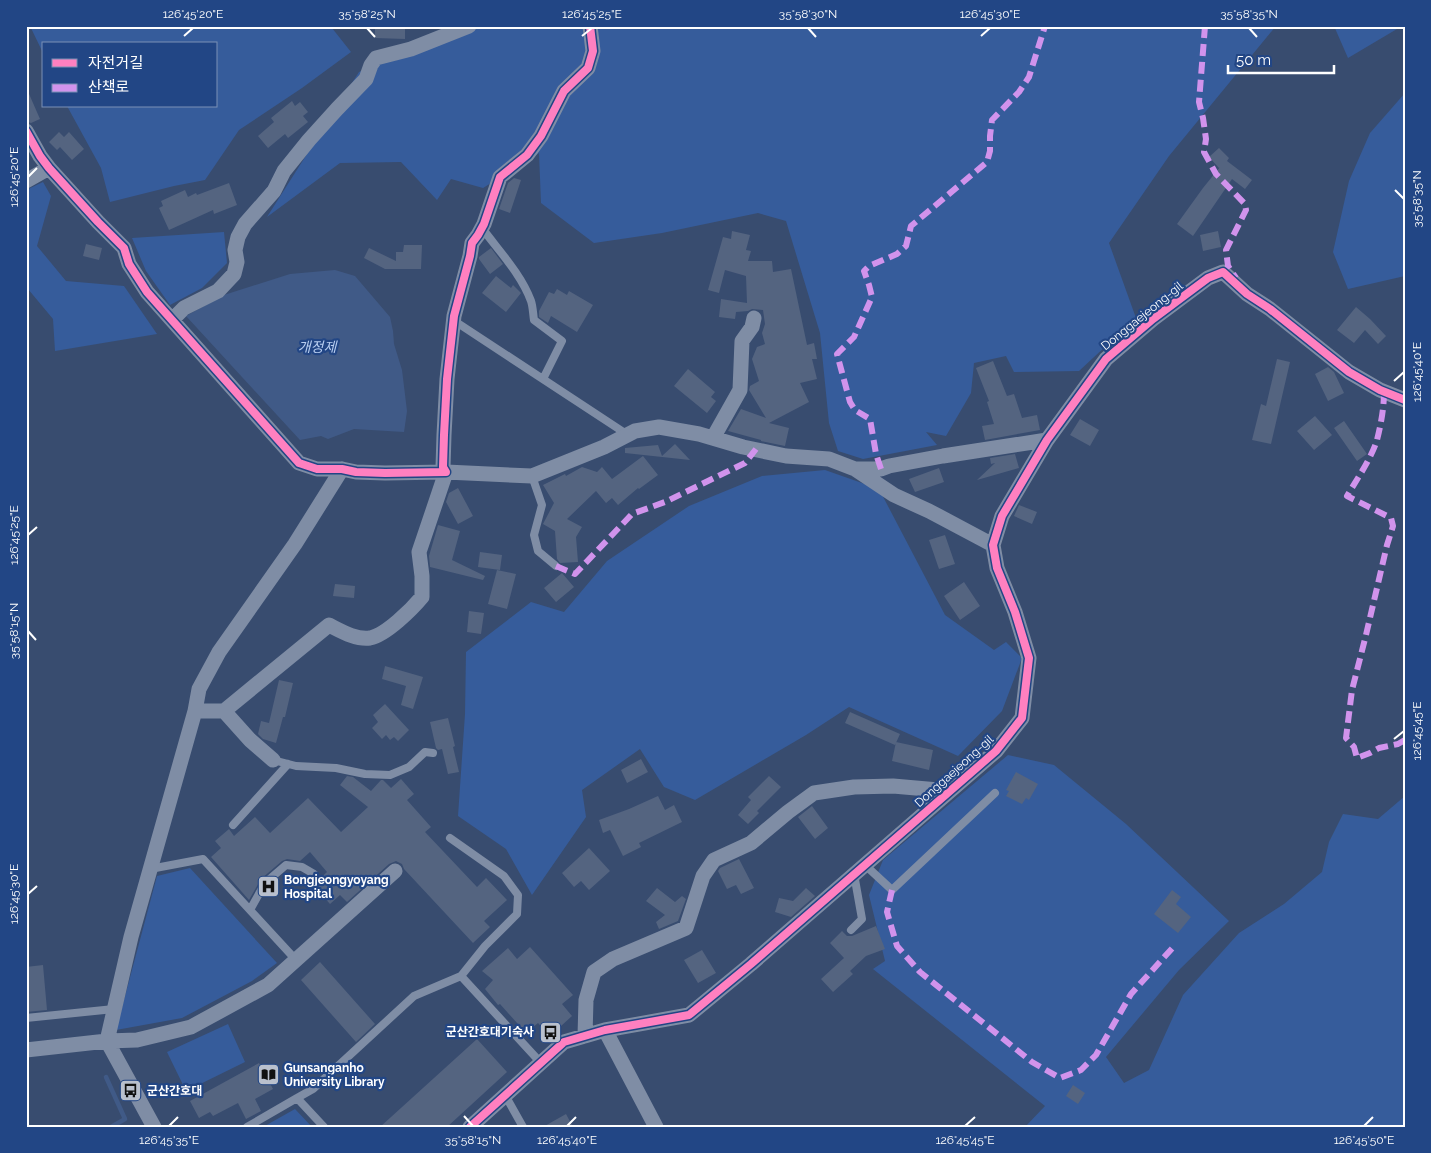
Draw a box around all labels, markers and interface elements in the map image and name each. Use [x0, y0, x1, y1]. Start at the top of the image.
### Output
text: 126°45'20"E [163, 7, 223, 21]
text: 35°58'25"N [338, 7, 396, 21]
text: 126°45'25"E [562, 7, 622, 21]
text: 35°58'30"N [779, 7, 837, 21]
text: 126°45'30"E [960, 7, 1020, 21]
text: 35°58'35"N [1220, 7, 1278, 21]
legend [42, 42, 218, 108]
scale bar [1228, 42, 1335, 74]
text: 50 m [1236, 51, 1271, 69]
text: 자전거길 [88, 54, 143, 72]
text: 산책로 [88, 78, 129, 96]
text: 126°45'20"E [7, 147, 21, 207]
text: 35°58'35"N [1410, 170, 1424, 228]
street label: Donggaejeong-gil [1098, 278, 1186, 353]
water label: 개정제 [298, 339, 338, 355]
text: 126°45'40"E [1410, 342, 1424, 402]
text: 126°45'25"E [7, 505, 21, 565]
text: 35°58'15"N [7, 603, 21, 659]
text: 126°45'45"E [1410, 701, 1424, 761]
street label: Donggaejeong-gil [912, 732, 997, 810]
text: 126°45'30"E [7, 864, 21, 924]
place label: Bongjeongyoyang Hospital [284, 873, 389, 901]
hospital icon: Bongjeongyoyang Hospital [256, 875, 280, 899]
bus stop icon: 군산간호대기숙사 [538, 1020, 562, 1044]
place label: 군산간호대기숙사 [446, 1025, 534, 1039]
place label: Gunsanganho University Library [284, 1061, 385, 1089]
library icon: Gunsanganho University Library [256, 1063, 280, 1087]
bus stop icon: 군산간호대 [119, 1079, 143, 1103]
place label: 군산간호대 [147, 1084, 202, 1098]
text: 126°45'35"E [139, 1133, 199, 1147]
text: 35°58'15"N [445, 1133, 501, 1147]
text: 126°45'40"E [537, 1133, 597, 1147]
text: 126°45'45"E [935, 1133, 995, 1147]
text: 126°45'50"E [1334, 1133, 1394, 1147]

